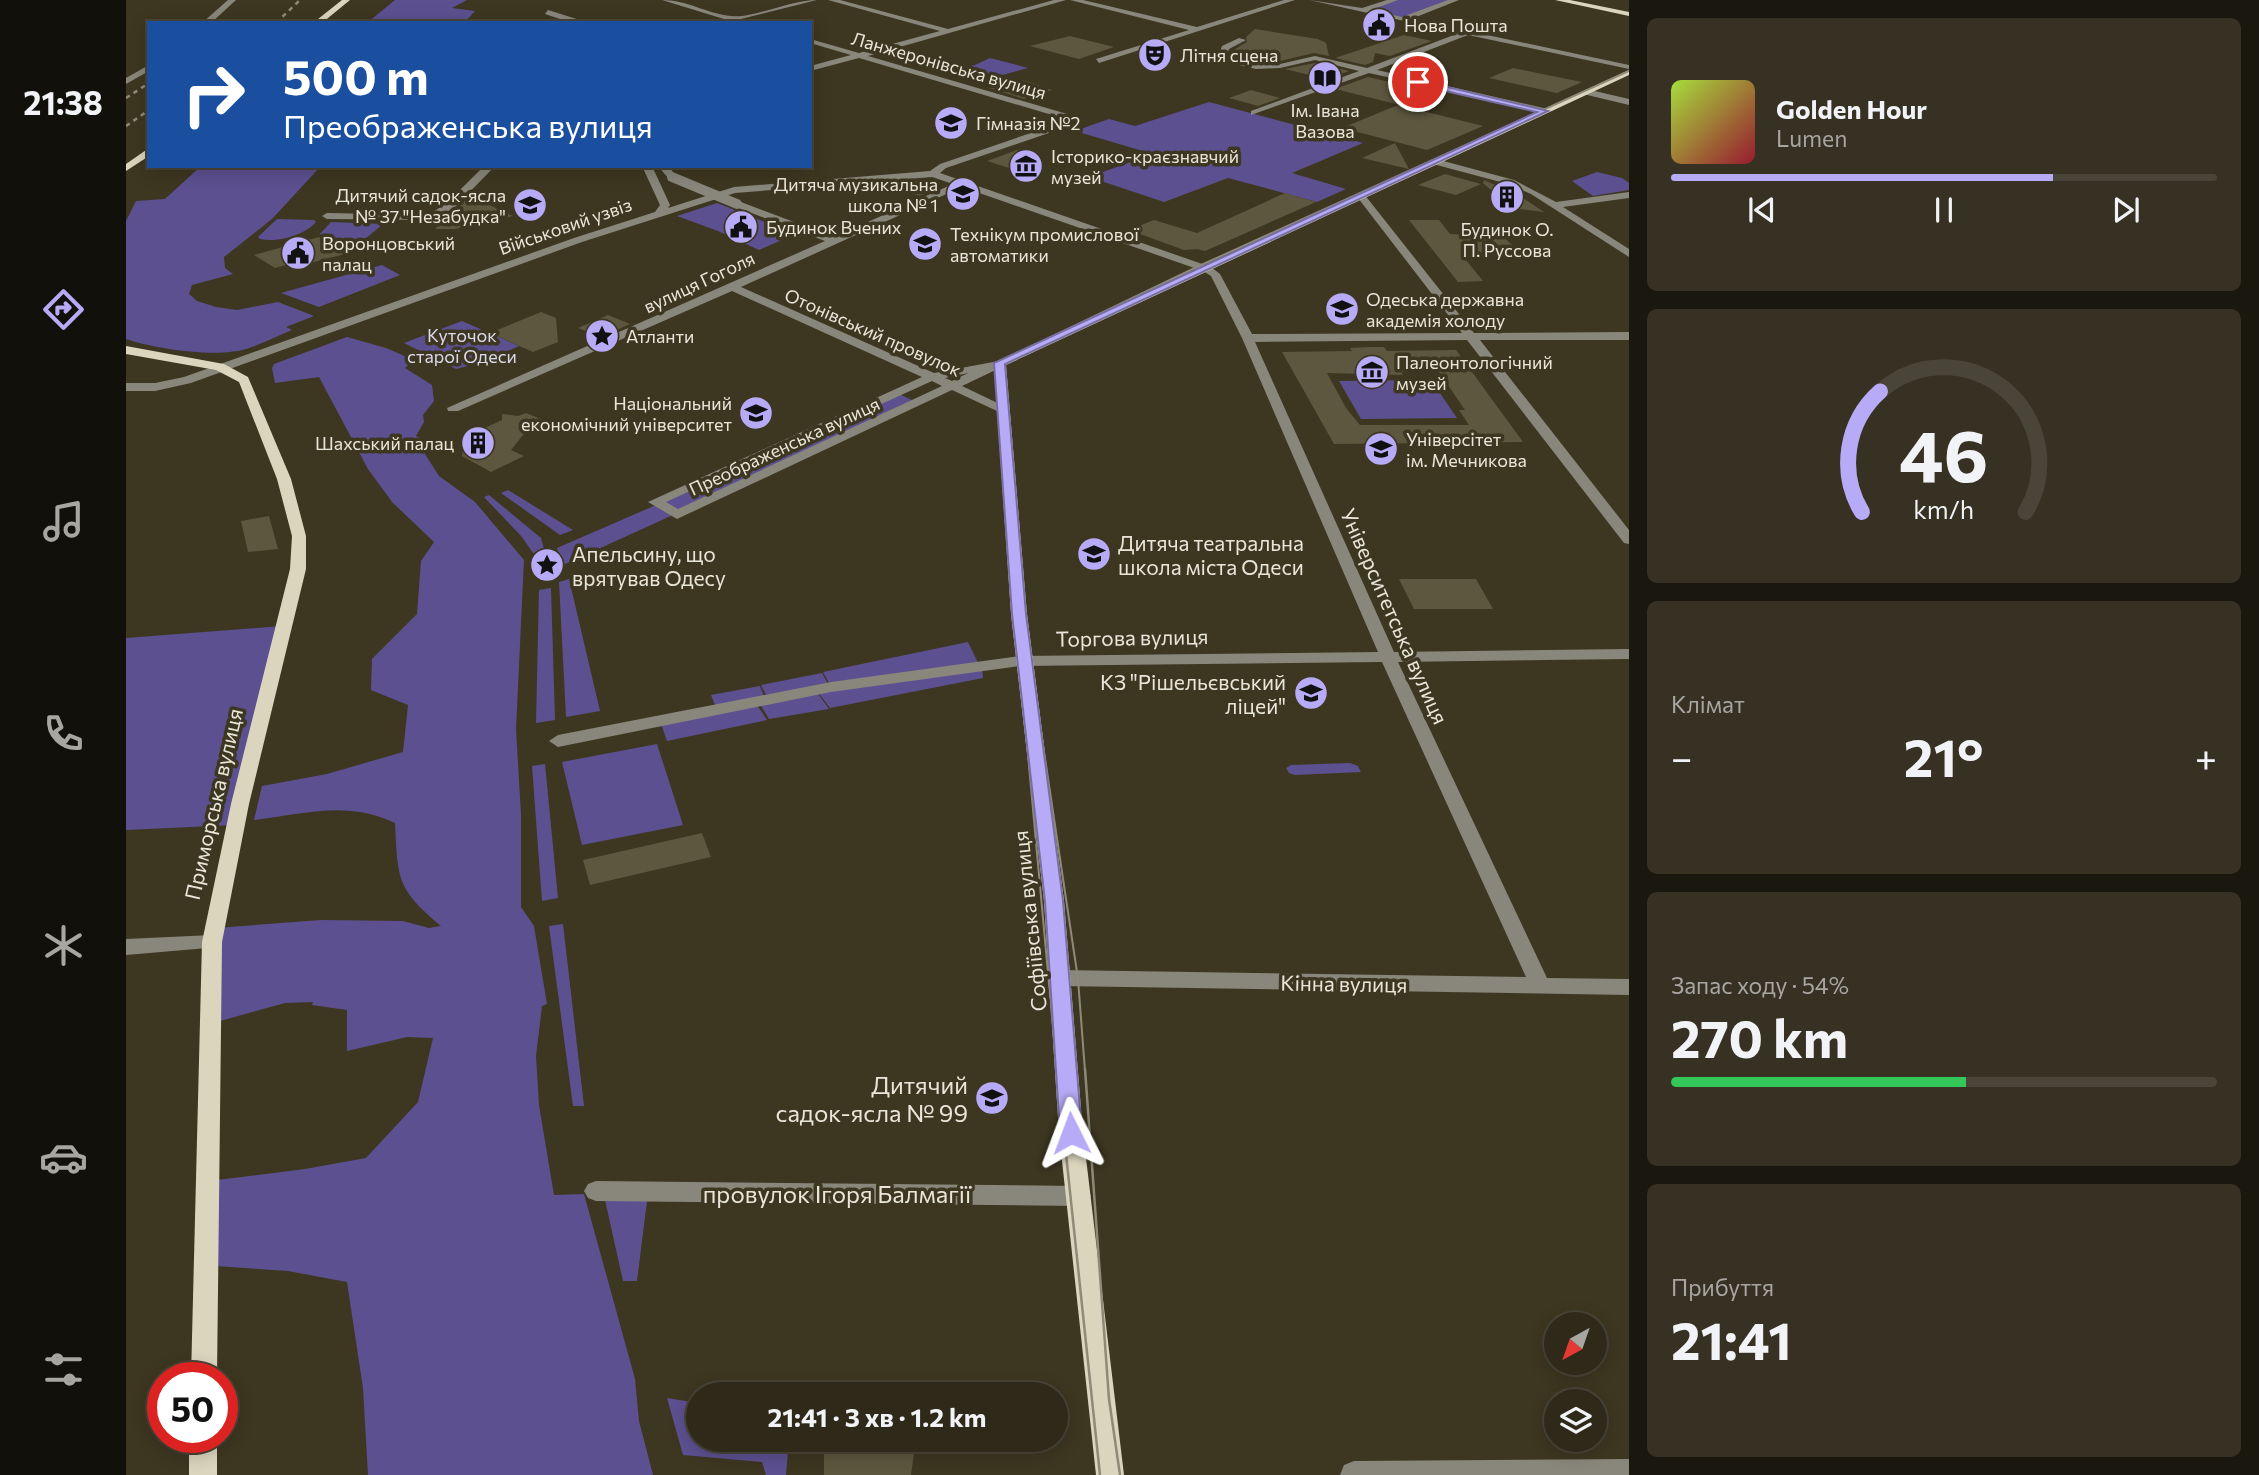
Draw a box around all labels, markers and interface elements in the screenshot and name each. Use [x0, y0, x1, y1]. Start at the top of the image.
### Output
public building icon: Нова Пошта [1360, 6, 1398, 44]
place label: Нова Пошта [1404, 14, 1508, 36]
street label: Ланжеронівська вулиця [849, 27, 1049, 103]
theatre icon: Літня сцена [1136, 36, 1174, 74]
place label: Літня сцена [1180, 44, 1278, 66]
text: 500 m [283, 45, 429, 105]
icon: right [168, 49, 259, 140]
pin [1388, 52, 1448, 112]
library icon: Ім. Івана Вазова [1306, 59, 1344, 97]
icon: arrive [1399, 63, 1437, 101]
text: 21:38 [23, 82, 103, 122]
text: Golden Hour [1776, 93, 1927, 124]
place label: Ім. Івана Вазова [1290, 99, 1360, 142]
school or university icon: Гімназія №2 [932, 104, 970, 142]
text: Преображенська вулиця [283, 105, 653, 145]
place label: Гімназія №2 [976, 112, 1081, 134]
text: Lumen [1776, 124, 1847, 152]
place label: Історико-краєзнавчий музей [1051, 145, 1239, 188]
museum icon: Історико-краєзнавчий музей [1007, 147, 1045, 185]
place label: Дитяча музикальна школа № 1 [774, 173, 938, 216]
school or university icon: Дитяча музикальна школа № 1 [944, 175, 982, 213]
building icon: Будинок О. П. Руссова [1488, 178, 1526, 216]
place label: Дитячий садок-ясла № 37 "Незабудка" [335, 184, 506, 227]
school or university icon: Дитячий садок-ясла № 37 "Незабудка" [511, 186, 549, 224]
icon: previous [1743, 191, 1781, 229]
icon: pause [1925, 191, 1963, 229]
icon: next [2107, 191, 2145, 229]
street label: Військовий узвіз [496, 193, 634, 259]
public building icon: Будинок Вчених [722, 208, 760, 246]
place label: Будинок Вчених [766, 216, 902, 238]
place label: Будинок О. П. Руссова [1460, 218, 1554, 261]
place label: Технікум промислової автоматики [950, 223, 1139, 266]
school or university icon: Технікум промислової автоматики [906, 225, 944, 263]
place label: Воронцовський палац [322, 232, 455, 275]
public building icon: Воронцовський палац [279, 234, 317, 272]
street label: вулиця Гоголя [640, 247, 758, 317]
street label: Отонівський провулок [781, 283, 965, 381]
icon: directions [39, 285, 88, 334]
place label: Одеська державна академія холоду [1366, 288, 1524, 331]
school or university icon: Одеська державна академія холоду [1323, 290, 1361, 328]
place icon: Атланти [583, 317, 621, 355]
park label: Куточок старої Одеси [407, 324, 517, 367]
place label: Атланти [626, 325, 694, 347]
place label: Палеонтологічний музей [1396, 351, 1553, 394]
museum icon: Палеонтологічний музей [1353, 353, 1391, 391]
place label: Національний економічний університет [521, 392, 733, 435]
street label: Преображенська вулиця [685, 392, 883, 500]
school or university icon: Національний економічний університет [737, 394, 775, 432]
text: 46 [1899, 409, 1989, 498]
building icon: Шахський палац [459, 424, 497, 462]
place label: Універсітет ім. Мечникова [1406, 428, 1527, 471]
school or university icon: Універсітет ім. Мечникова [1362, 430, 1400, 468]
place label: Шахський палац [315, 432, 455, 454]
text: km/h [1914, 494, 1974, 524]
icon: music [39, 497, 88, 546]
street label: Університетська вулиця [1336, 504, 1454, 728]
place label: Дитяча театральна школа міста Одеси [1118, 530, 1304, 579]
school or university icon: Дитяча театральна школа міста Одеси [1075, 535, 1113, 573]
place label: Апельсину, що врятував Одесу [572, 541, 726, 590]
place icon: Апельсину, що врятував Одесу [528, 546, 566, 584]
street label: Торгова вулиця [1055, 623, 1209, 651]
place label: КЗ "Рішельєвський ліцей" [1100, 669, 1286, 718]
school or university icon: КЗ "Рішельєвський ліцей" [1292, 674, 1330, 712]
text: Клімат [1671, 690, 1745, 718]
street label: Приморська вулиця [179, 706, 247, 902]
icon: phone [39, 709, 88, 758]
text: 21° [1904, 724, 1983, 788]
text: − [1671, 733, 1693, 780]
text: + [2195, 733, 2217, 780]
street label: Софіївська вулиця [1007, 829, 1051, 1013]
icon: climate [39, 921, 88, 970]
street label: Кінна вулиця [1280, 969, 1408, 997]
text: Запас ходу · 54% [1671, 971, 1849, 999]
text: 270 km [1671, 1005, 1848, 1069]
place label: Дитячий садок-ясла № 99 [776, 1070, 968, 1127]
school or university icon: Дитячий садок-ясла № 99 [973, 1079, 1011, 1117]
position arrow [1034, 1096, 1108, 1170]
icon: car [39, 1133, 88, 1182]
street label: провулок Ігоря Балмагії [703, 1179, 972, 1208]
text: Прибуття [1671, 1273, 1774, 1301]
text: 21:41 [1671, 1307, 1792, 1371]
north arrow [1544, 1312, 1606, 1376]
map controls [1544, 1312, 1607, 1452]
icon: filters [39, 1345, 88, 1394]
speed limit sign: 50 [147, 1362, 238, 1453]
button: layers [1544, 1389, 1607, 1452]
text: 21:41 · 3 хв · 1.2 km [767, 1401, 987, 1432]

